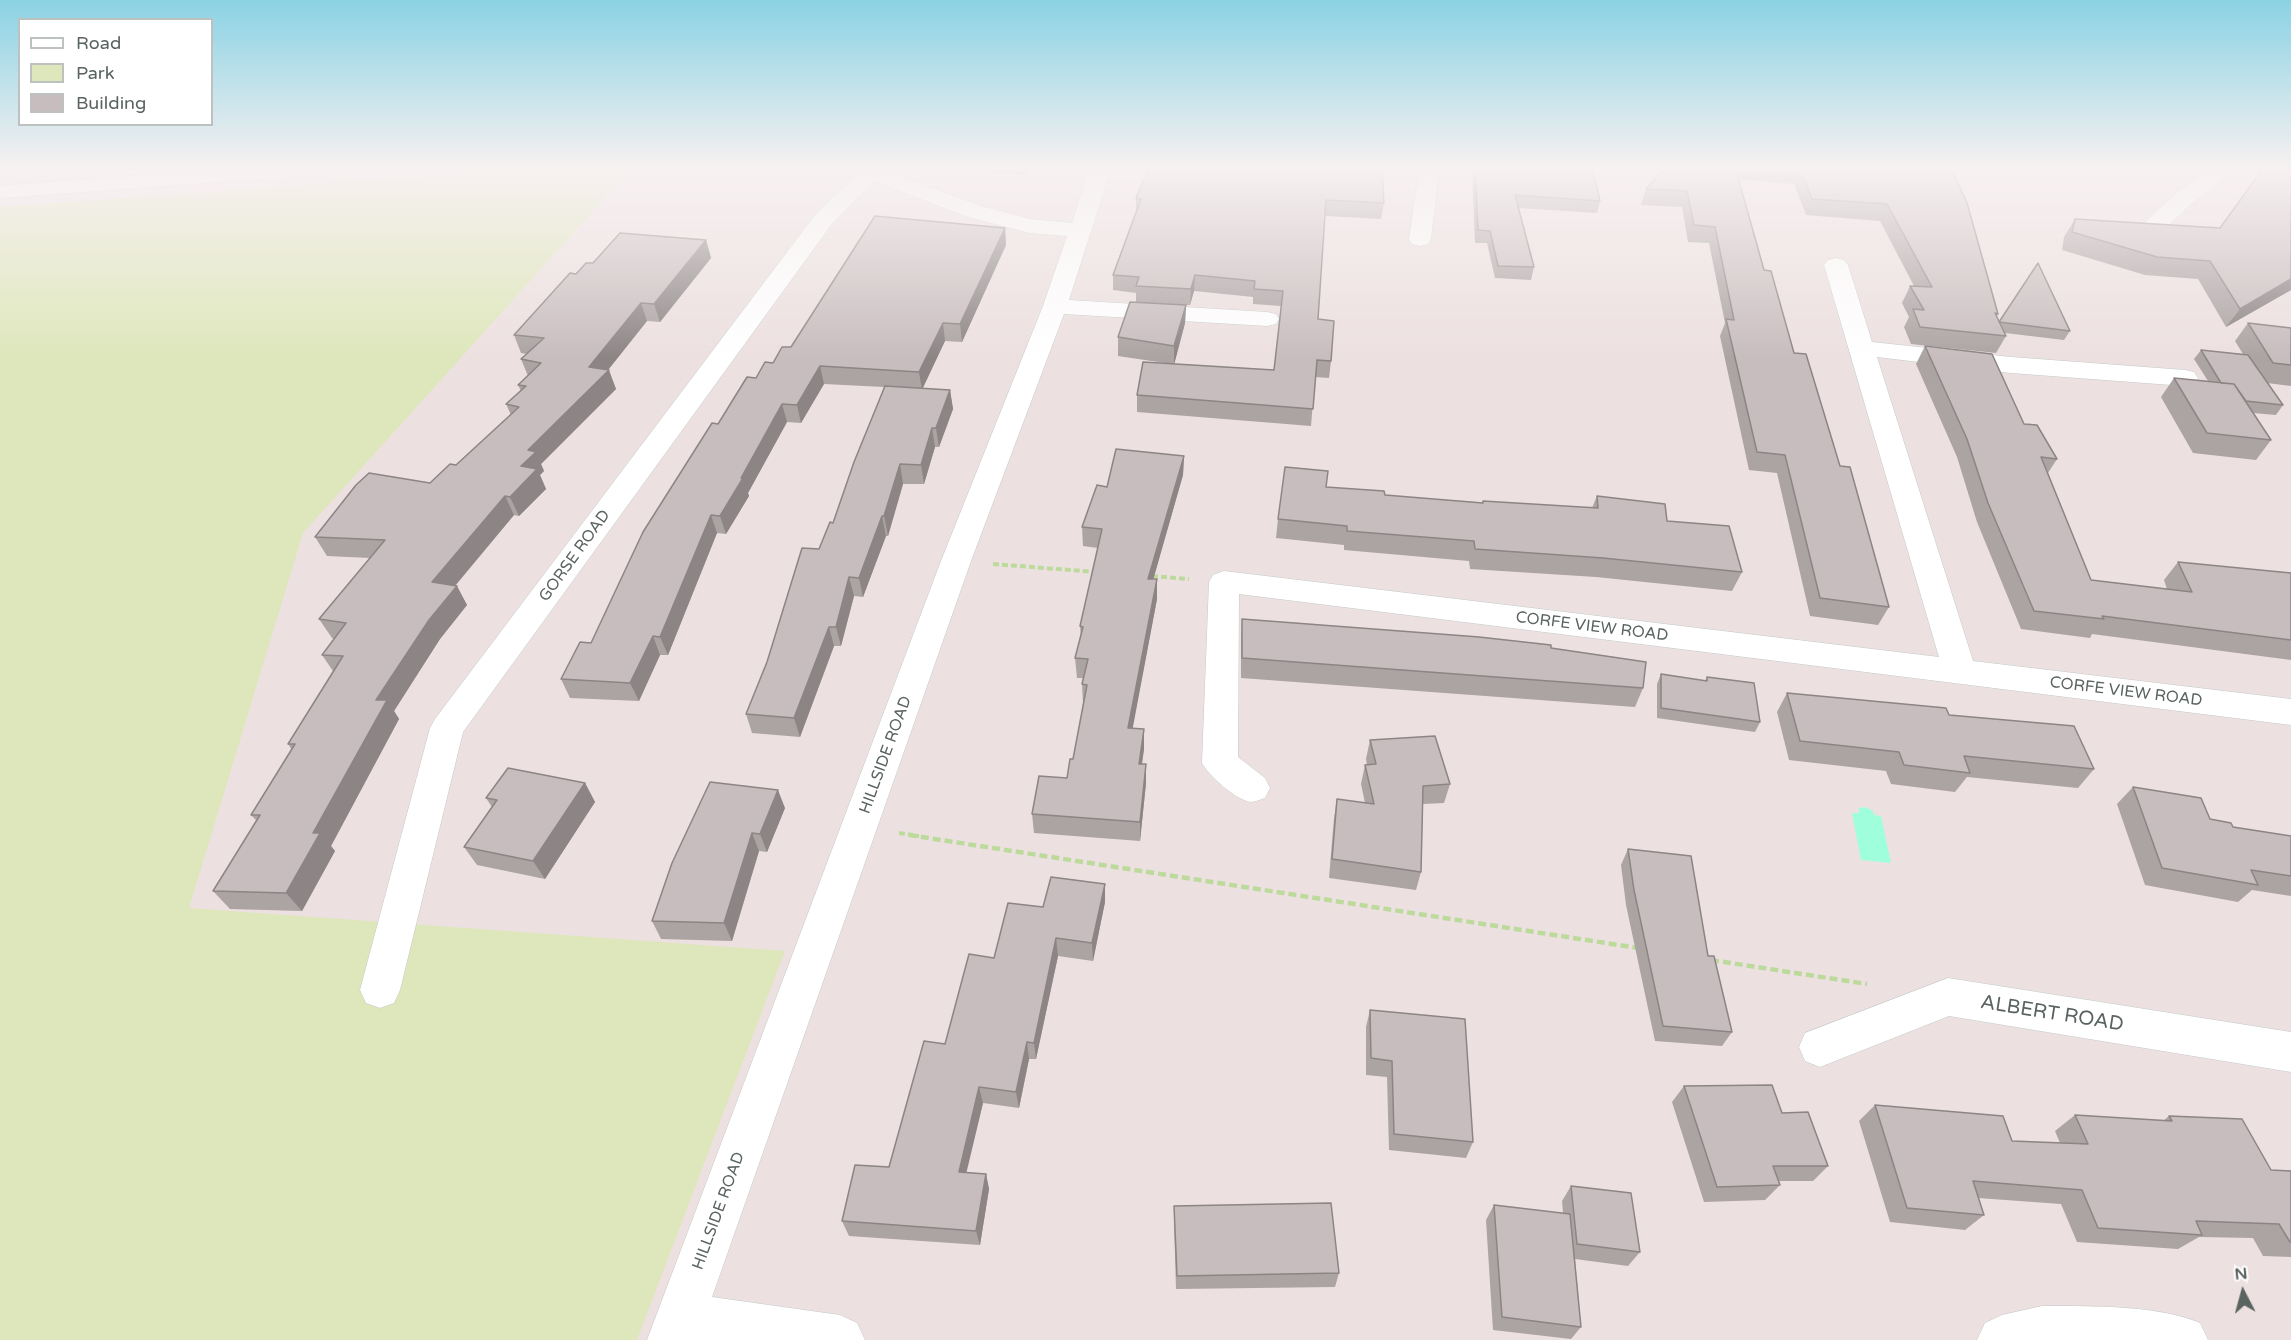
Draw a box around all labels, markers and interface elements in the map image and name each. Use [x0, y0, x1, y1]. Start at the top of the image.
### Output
legend [18, 18, 213, 126]
text: Road [76, 32, 121, 54]
text: Park [76, 62, 114, 84]
text: Building [76, 92, 146, 114]
street label: GORSE ROAD [535, 506, 615, 606]
street label: CORFE VIEW ROAD [1515, 608, 1669, 646]
street label: CORFE VIEW ROAD [2049, 673, 2203, 711]
street label: HILLSIDE ROAD [856, 693, 916, 817]
street label: ALBERT ROAD [1979, 991, 2125, 1037]
street label: HILLSIDE ROAD [689, 1149, 749, 1273]
north arrow [2213, 1262, 2273, 1322]
text: N [2234, 1263, 2249, 1285]

